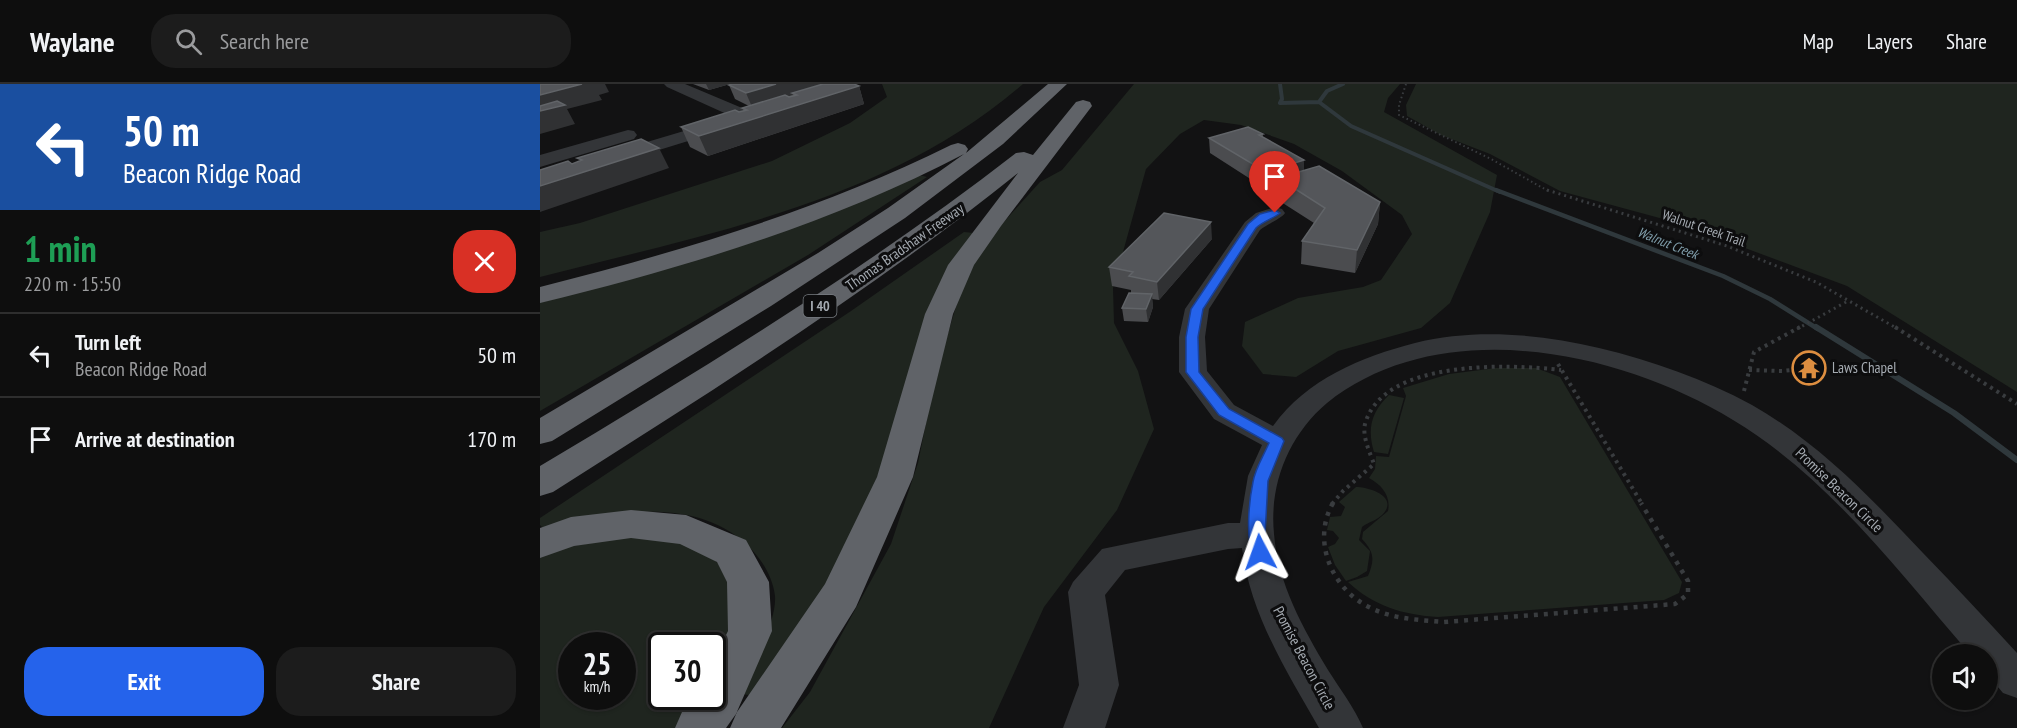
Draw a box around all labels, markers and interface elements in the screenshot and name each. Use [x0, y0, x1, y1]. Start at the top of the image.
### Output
search box [151, 14, 571, 68]
text: Waylane [30, 23, 115, 60]
icon: search [172, 25, 205, 58]
text: Search here [220, 27, 309, 55]
text: Map [1803, 28, 1834, 55]
text: Layers [1867, 28, 1913, 55]
text: Share [1946, 28, 1987, 55]
text: 50 m [123, 103, 200, 158]
icon: left [24, 108, 102, 186]
pin [1249, 151, 1300, 213]
text: Beacon Ridge Road [123, 156, 301, 190]
icon: arrive [1258, 160, 1291, 193]
street label: Thomas Bradshaw Freeway [842, 199, 968, 294]
street label: Walnut Creek Trail [1660, 206, 1748, 250]
water label: Walnut Creek [1635, 223, 1701, 263]
text: 1 min [24, 225, 97, 272]
button: close [453, 230, 516, 293]
text: 220 m · 15:50 [24, 271, 121, 297]
road number: I 40 [804, 295, 836, 317]
text: Turn left [75, 328, 141, 356]
icon: left [24, 339, 57, 372]
text: 50 m [477, 341, 516, 369]
temple icon: Laws Chapel [1791, 350, 1827, 386]
text: Beacon Ridge Road [75, 356, 207, 382]
place label: Laws Chapel [1832, 358, 1897, 377]
icon: arrive [24, 423, 57, 456]
text: Arrive at destination [75, 425, 235, 453]
text: 170 m [467, 425, 516, 453]
street label: Promise Beacon Circle [1792, 443, 1887, 536]
position arrow [1228, 520, 1292, 584]
street label: Promise Beacon Circle [1269, 603, 1340, 713]
speed limit sign: 30 [648, 632, 726, 710]
text: 25 [583, 644, 611, 683]
map controls [1932, 644, 1998, 710]
button: sound [1932, 644, 1998, 710]
button: Exit [24, 647, 264, 716]
button: Share [276, 647, 516, 716]
text: km/h [584, 677, 610, 696]

